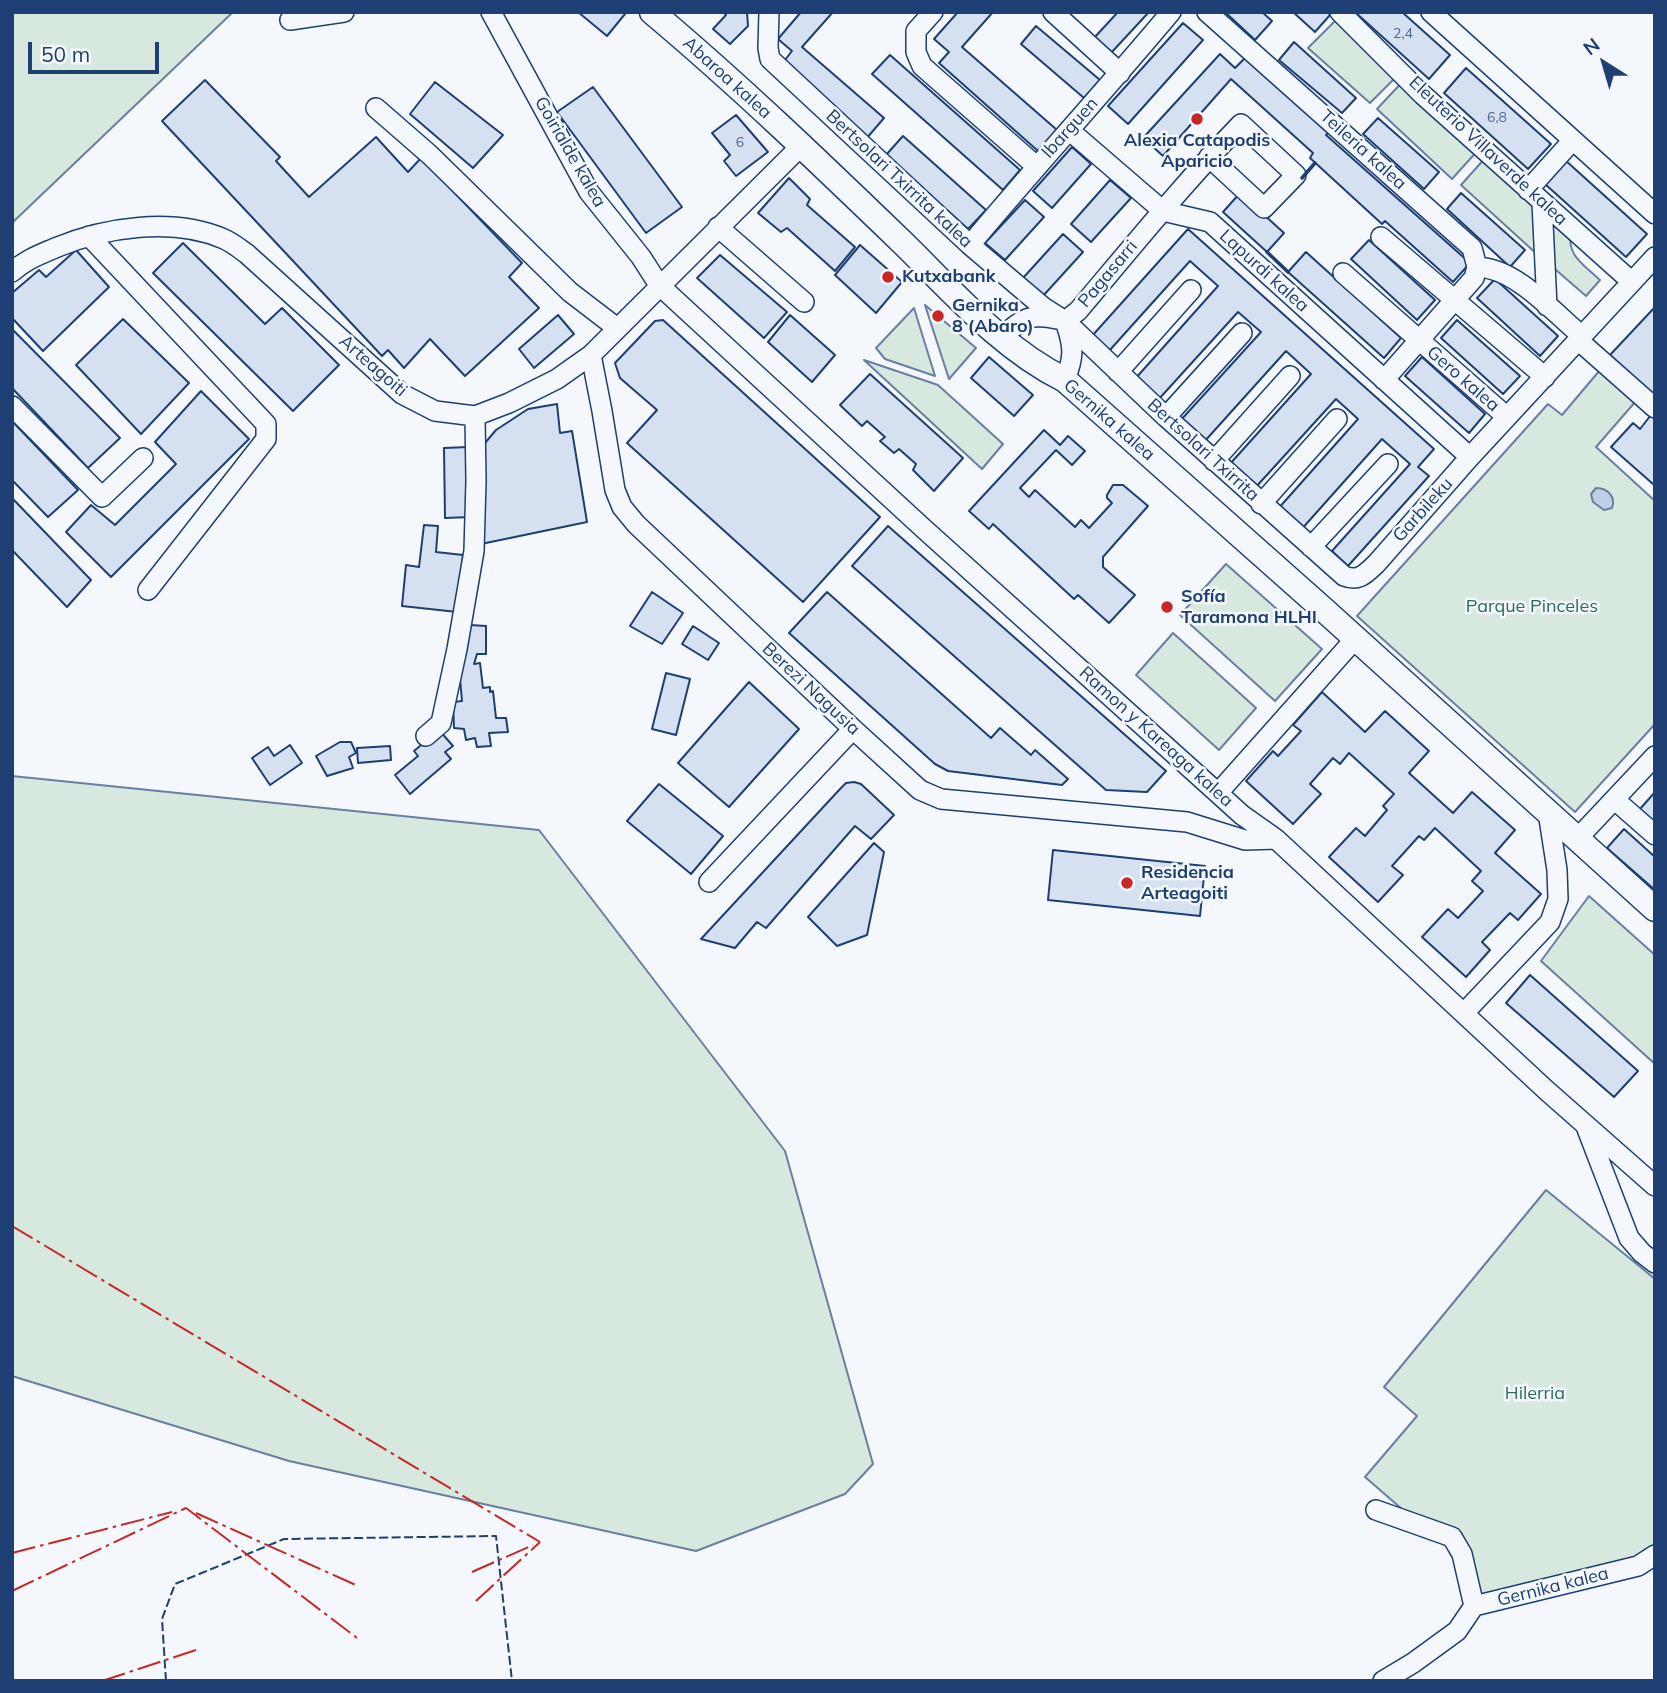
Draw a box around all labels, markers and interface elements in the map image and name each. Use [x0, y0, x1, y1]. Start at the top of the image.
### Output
house number: 2,4 [1393, 26, 1413, 42]
scale bar [32, 28, 163, 72]
north arrow [1569, 28, 1639, 98]
text: N [1578, 32, 1604, 60]
street label: Abaroa kalea [678, 33, 776, 123]
text: 50 m [41, 41, 90, 67]
street label: Eleuterio Villaverde kalea [1404, 72, 1572, 230]
street label: Goirialde kalea [530, 93, 610, 211]
street label: Ibarguen [1037, 93, 1103, 163]
street label: Bertsolari Txirrita kalea [821, 105, 977, 253]
street label: Teileria kalea [1315, 106, 1411, 194]
house number: 6,8 [1487, 110, 1507, 126]
marker: Alexia Catapodis Aparicio [1189, 111, 1205, 127]
place label: Alexia Catapodis Aparicio [1124, 130, 1270, 172]
house number: 6 [736, 135, 744, 151]
street label: Lapurdi kalea [1215, 225, 1313, 317]
street label: Pagasarri [1074, 236, 1142, 312]
place label: Kutxabank [902, 266, 996, 288]
marker: Kutxabank [880, 269, 896, 285]
place label: Gernika 8 (Abaro) [952, 295, 1034, 338]
marker: Gernika 8 (Abaro) [930, 308, 946, 324]
street label: Arteagoiti [335, 331, 411, 401]
street label: Gero kalea [1422, 342, 1504, 416]
street label: Gernika kalea [1059, 375, 1159, 465]
street label: Bertsolari Txirrita [1143, 394, 1263, 506]
street label: Garbileku [1388, 473, 1458, 547]
place label: Sofía Taramona HLHI [1181, 586, 1317, 628]
park label: Parque Pinceles [1466, 596, 1598, 618]
marker: Sofía Taramona HLHI [1159, 599, 1175, 615]
street label: Berezi Nagusia [758, 638, 864, 740]
street label: Ramon y Kareaga kalea [1075, 662, 1237, 812]
place label: Residencia Arteagoiti [1141, 862, 1234, 904]
marker: Residencia Arteagoiti [1119, 875, 1135, 891]
park label: Hilerria [1505, 1383, 1565, 1405]
street label: Gernika kalea [1495, 1563, 1611, 1611]

